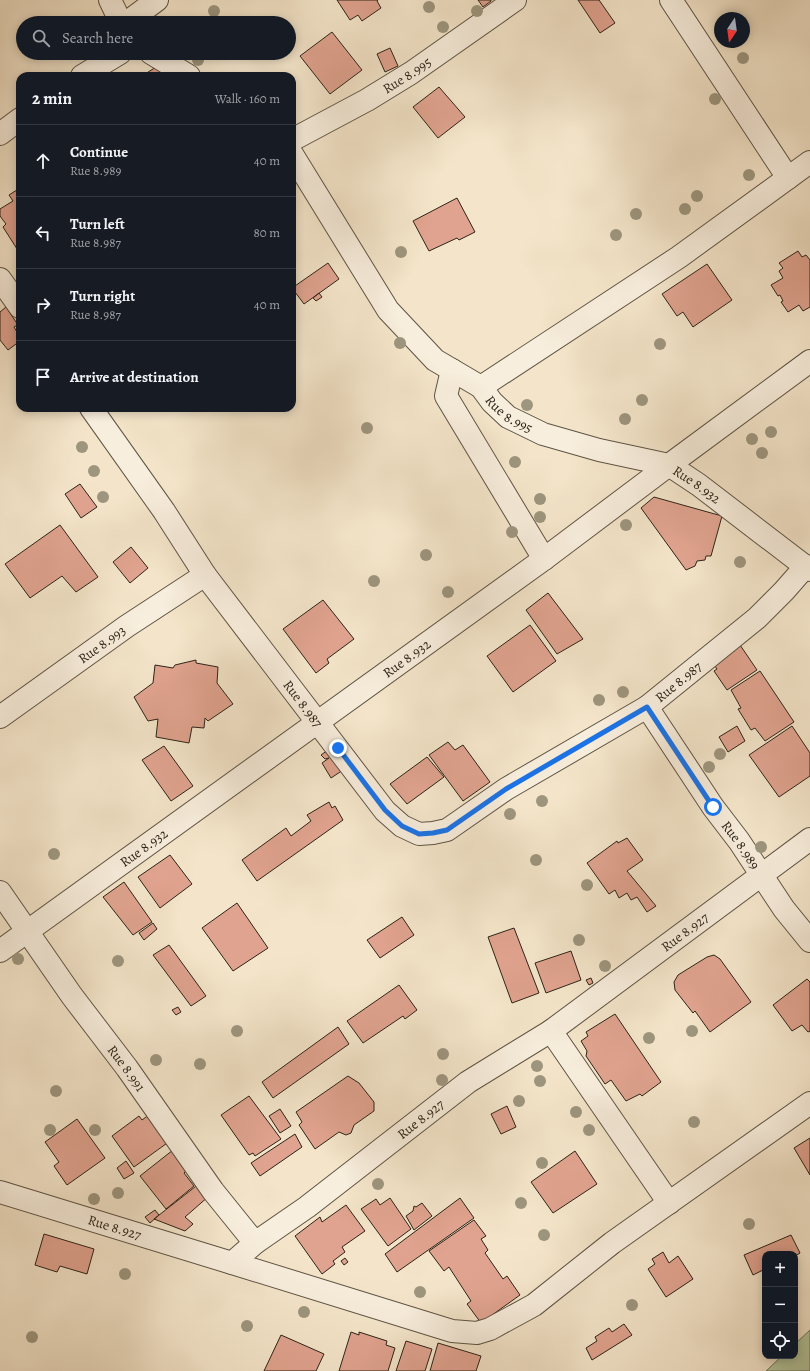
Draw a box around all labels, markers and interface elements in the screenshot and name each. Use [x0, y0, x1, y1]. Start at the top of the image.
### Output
north arrow [714, 12, 750, 48]
search box [16, 16, 296, 60]
icon: search [30, 27, 52, 49]
text: Search here [62, 28, 133, 48]
street label: Rue 8.995 [379, 53, 435, 98]
text: 2 min [32, 87, 72, 110]
text: Walk · 160 m [215, 90, 280, 107]
text: Continue [70, 142, 128, 162]
icon: ahead [32, 150, 54, 172]
text: 40 m [254, 152, 280, 169]
text: Rue 8.989 [70, 162, 121, 179]
text: Turn left [70, 214, 125, 234]
icon: left [32, 222, 54, 244]
text: 80 m [253, 224, 280, 241]
text: Rue 8.987 [70, 234, 121, 251]
text: Turn right [70, 286, 135, 306]
icon: right [32, 294, 54, 316]
text: 40 m [254, 296, 280, 313]
text: Rue 8.987 [70, 306, 121, 323]
icon: arrive [32, 366, 54, 388]
text: Arrive at destination [70, 367, 199, 387]
street label: Rue 8.995 [480, 392, 536, 438]
street label: Rue 8.932 [669, 461, 725, 509]
street label: Rue 8.993 [74, 621, 130, 668]
street label: Rue 8.932 [379, 635, 435, 682]
street label: Rue 8.987 [651, 657, 706, 707]
street label: Rue 8.987 [278, 676, 327, 732]
route end [329, 739, 347, 757]
route start [704, 798, 722, 816]
street label: Rue 8.989 [717, 817, 764, 873]
street label: Rue 8.932 [116, 824, 172, 872]
street label: Rue 8.927 [657, 908, 713, 956]
street label: Rue 8.991 [103, 1041, 150, 1096]
street label: Rue 8.927 [393, 1095, 448, 1144]
street label: Rue 8.927 [86, 1210, 144, 1245]
map controls [762, 1251, 798, 1359]
button: + [762, 1251, 798, 1287]
button: − [762, 1287, 798, 1323]
button: locate [762, 1323, 798, 1359]

